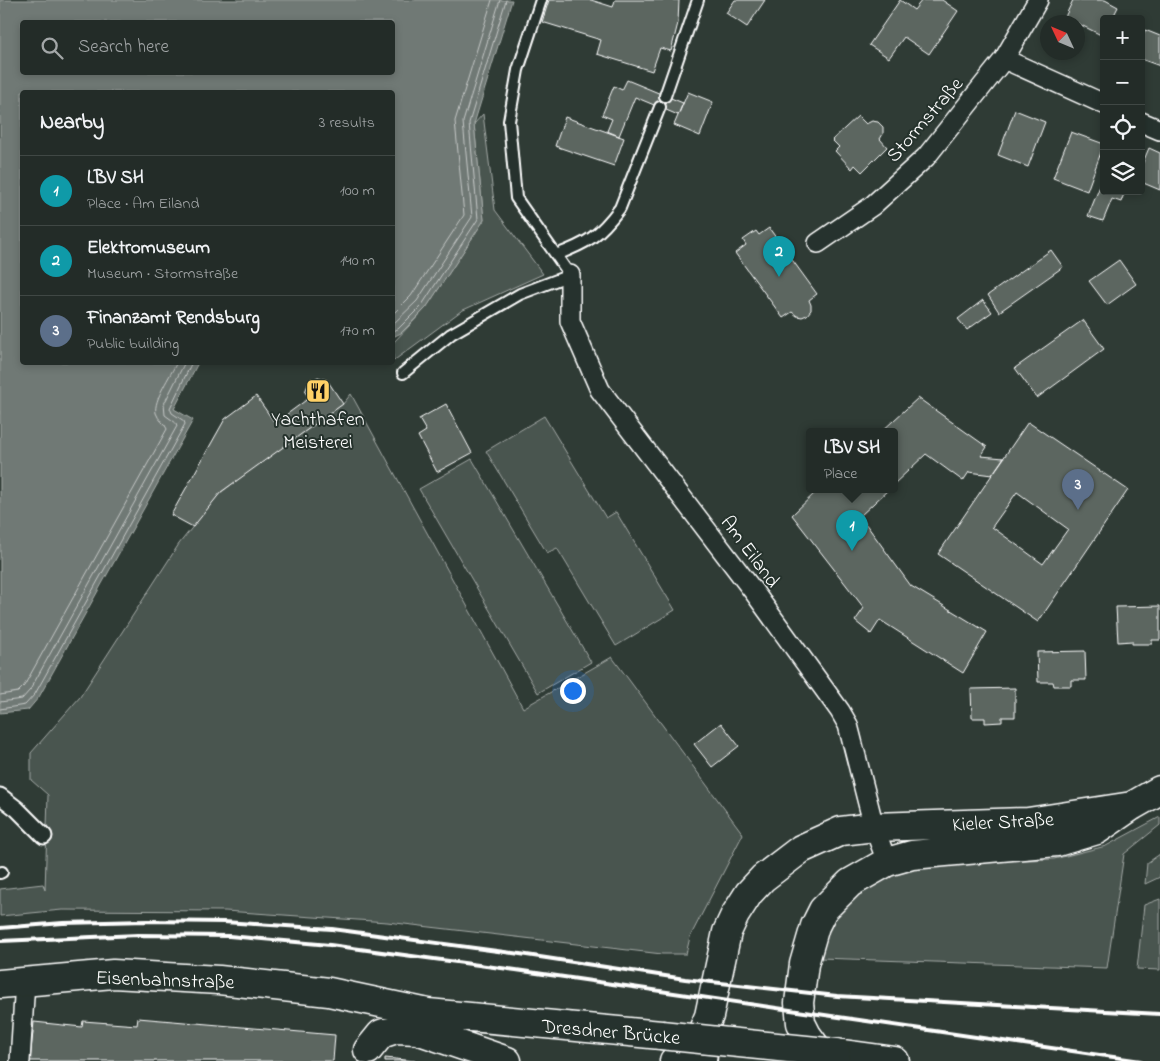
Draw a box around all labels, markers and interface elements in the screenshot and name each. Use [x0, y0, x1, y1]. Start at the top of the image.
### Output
north arrow [1040, 15, 1085, 60]
map controls [1100, 15, 1145, 195]
button: + [1100, 15, 1145, 60]
search box [20, 20, 395, 75]
icon: search [38, 34, 66, 62]
text: Search here [78, 34, 169, 61]
button: − [1100, 60, 1145, 105]
street label: Stormstraße [881, 71, 971, 170]
button: locate [1100, 105, 1145, 150]
text: Nearby [40, 108, 104, 138]
text: 3 results [319, 111, 375, 135]
button: layers [1100, 150, 1145, 195]
text: LBV SH [87, 165, 144, 192]
text: 1 [53, 179, 59, 203]
text: 100 m [340, 179, 375, 203]
text: Place · Am Eiland [87, 192, 199, 216]
text: Elektromuseum [87, 235, 210, 262]
pin: 2 [763, 236, 795, 277]
text: 2 [52, 249, 60, 273]
text: 140 m [340, 249, 375, 273]
text: Museum · Stormstraße [87, 262, 238, 286]
text: Finanzamt Rendsburg [87, 305, 260, 332]
text: 3 [53, 319, 59, 343]
text: 170 m [340, 319, 375, 343]
text: Public building [87, 332, 179, 356]
restaurant icon: Yachthafen Meisterei [305, 378, 331, 404]
place label: Yachthafen Meisterei [271, 406, 365, 458]
popup [806, 428, 898, 493]
text: LBV SH [824, 435, 880, 462]
text: Place [824, 462, 858, 486]
pin: 3 [1062, 469, 1094, 510]
street label: Am Eiland [712, 510, 786, 595]
pin: 1 [836, 510, 868, 551]
your location [560, 678, 586, 704]
street label: Kieler Straße [952, 806, 1055, 841]
street label: Eisenbahnstraße [95, 965, 235, 998]
street label: Dresdner Brücke [539, 1013, 681, 1054]

